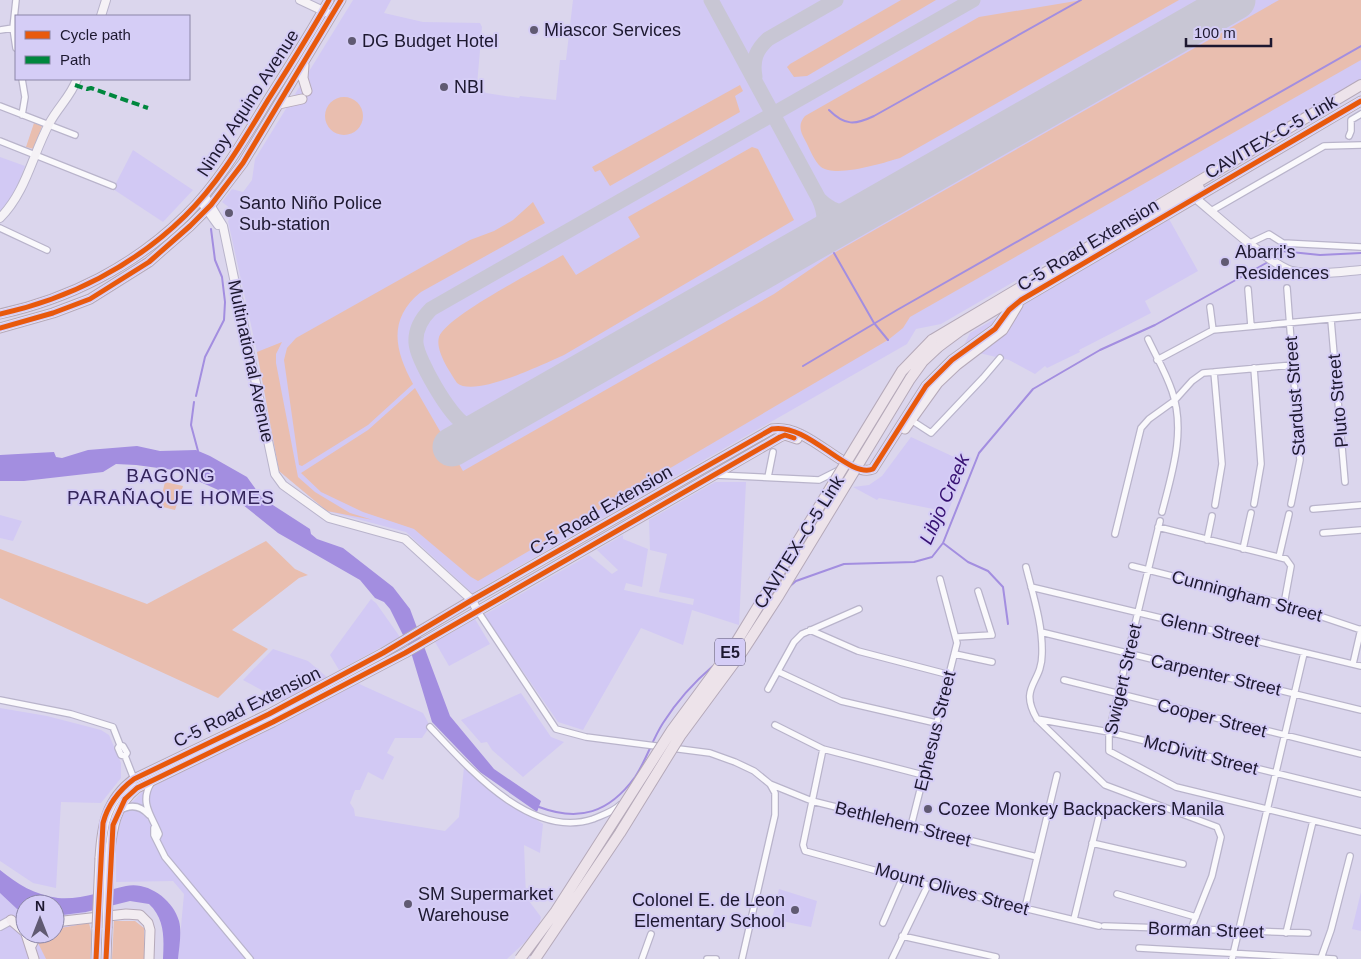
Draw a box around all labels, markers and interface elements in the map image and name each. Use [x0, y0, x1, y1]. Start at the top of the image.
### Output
legend [15, 15, 190, 80]
scale bar [1186, 15, 1271, 47]
place label: Miascor Services [544, 20, 681, 40]
marker: Miascor Services [528, 24, 540, 36]
text: 100 m [1194, 24, 1236, 41]
text: Cycle path [60, 26, 131, 43]
street label: Ninoy Aquino Avenue [193, 26, 303, 180]
place label: DG Budget Hotel [362, 31, 498, 51]
marker: DG Budget Hotel [346, 35, 358, 47]
text: Path [60, 51, 91, 68]
place label: NBI [454, 77, 484, 97]
marker: NBI [438, 81, 450, 93]
street label: CAVITEX-C-5 Link [1202, 91, 1341, 183]
place label: Santo Niño Police Sub-station [239, 193, 382, 234]
street label: C-5 Road Extension [1014, 195, 1162, 295]
marker: Santo Niño Police Sub-station [223, 207, 235, 219]
place label: Abarri's Residences [1235, 242, 1329, 283]
marker: Abarri's Residences [1219, 256, 1231, 268]
street label: Multinational Avenue [224, 278, 278, 444]
street label: Stardust Street [1281, 335, 1309, 457]
street label: Pluto Street [1324, 353, 1352, 449]
water label: Libjo Creek [915, 450, 974, 547]
street label: C-5 Road Extension [526, 461, 676, 559]
district label: BAGONG PARAÑAQUE HOMES [67, 465, 275, 508]
street label: CAVITEX–C-5 Link [750, 471, 848, 612]
street label: Cunningham Street [1170, 566, 1324, 626]
street label: Glenn Street [1159, 609, 1261, 651]
street label: Swigert Street [1101, 622, 1145, 736]
road number: E5 [715, 638, 745, 666]
street label: Carpenter Street [1149, 650, 1283, 700]
street label: C-5 Road Extension [170, 663, 324, 751]
street label: Ephesus Street [910, 669, 960, 793]
street label: Cooper Street [1155, 695, 1269, 741]
street label: McDivitt Street [1142, 731, 1260, 779]
street label: Bethlehem Street [833, 797, 973, 851]
place label: Cozee Monkey Backpackers Manila [938, 799, 1225, 819]
marker: Cozee Monkey Backpackers Manila [922, 803, 934, 815]
street label: Mount Olives Street [873, 859, 1031, 919]
place label: SM Supermarket Warehouse [418, 884, 553, 925]
place label: Colonel E. de Leon Elementary School [632, 890, 785, 931]
north arrow [15, 894, 65, 944]
text: N [35, 898, 45, 914]
marker: SM Supermarket Warehouse [402, 898, 414, 910]
marker: Colonel E. de Leon Elementary School [789, 904, 801, 916]
street label: Borman Street [1148, 918, 1264, 942]

